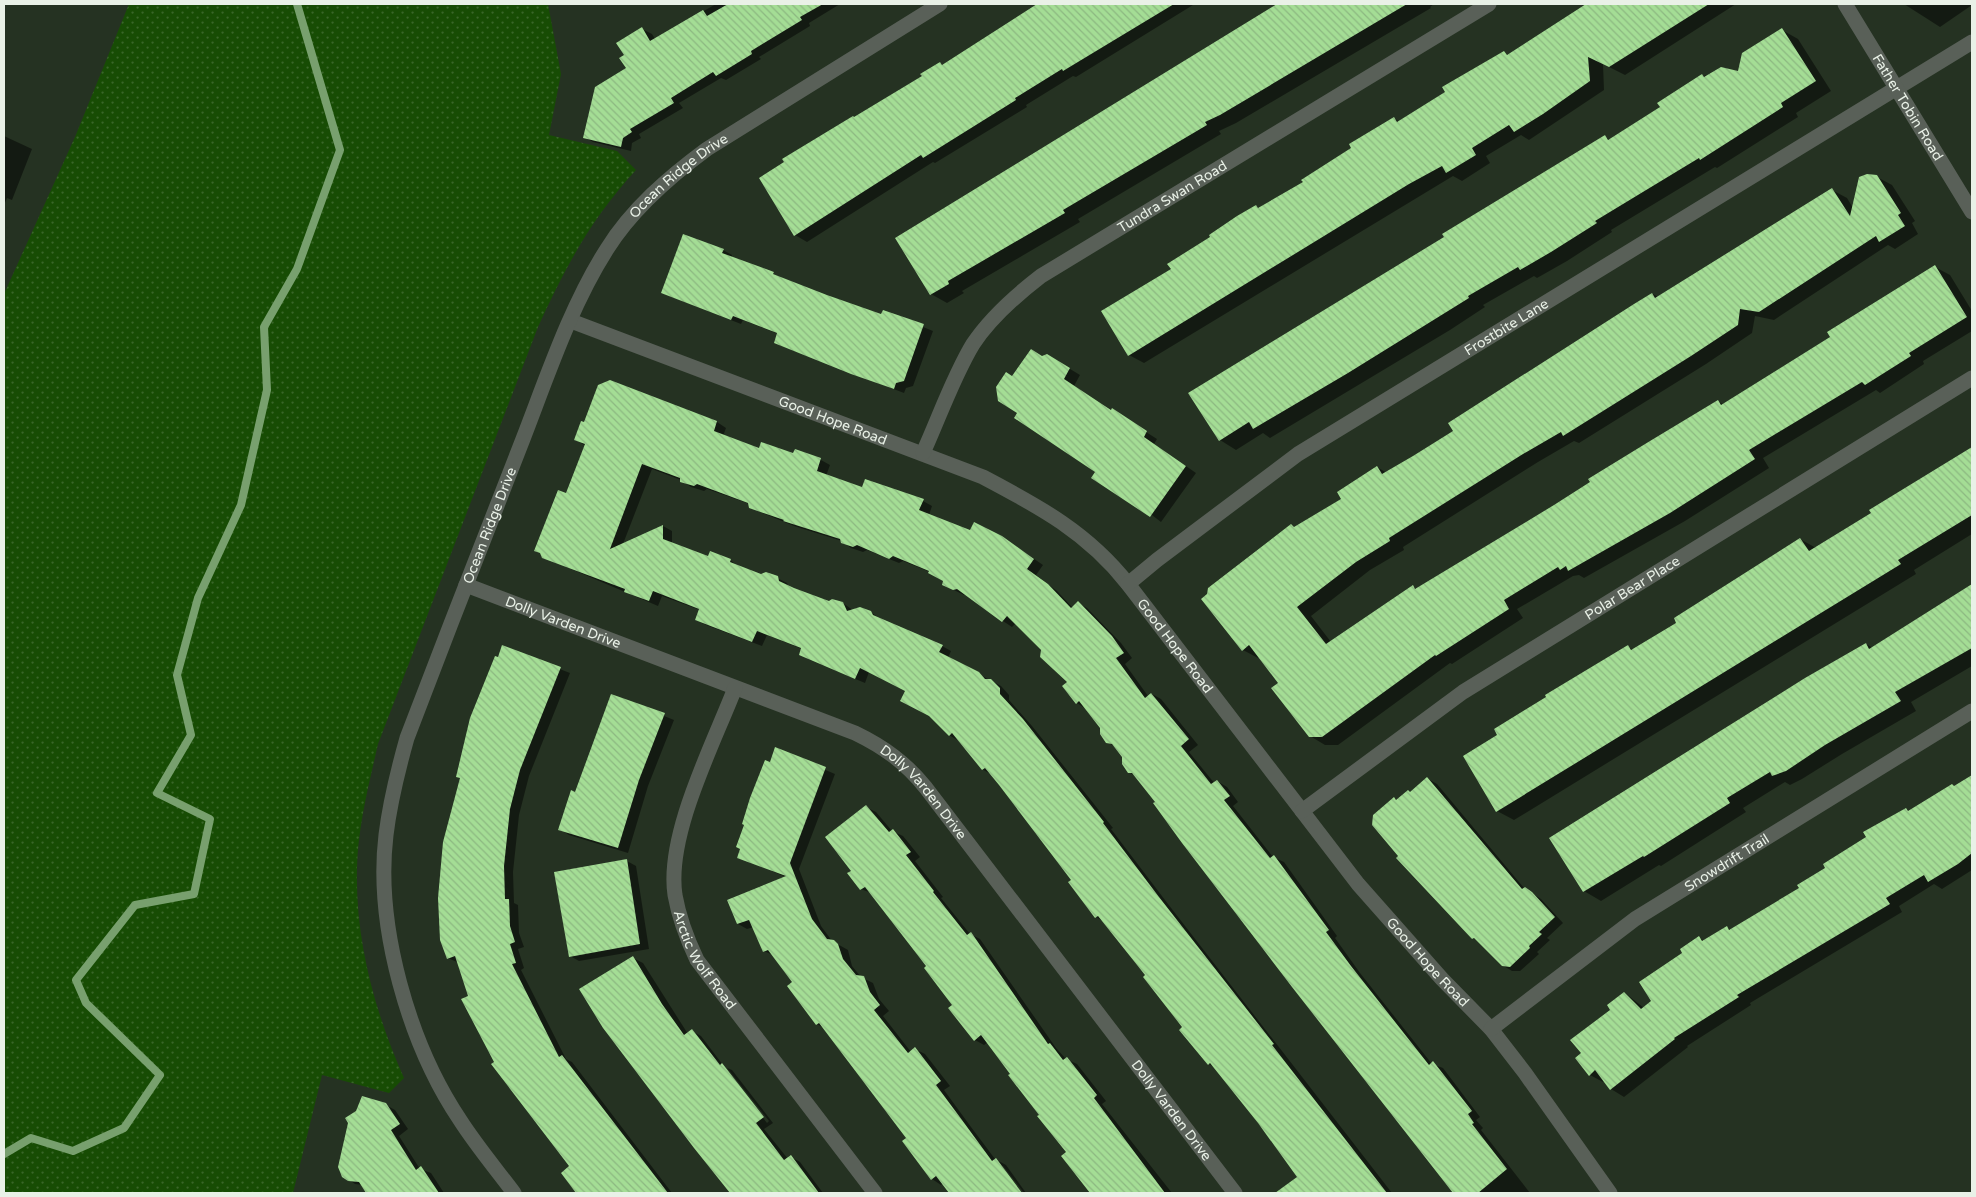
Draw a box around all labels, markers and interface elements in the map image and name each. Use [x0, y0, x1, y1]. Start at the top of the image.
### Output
street label: Father Tobin Road [1869, 51, 1947, 164]
street label: Ocean Ridge Drive [625, 130, 731, 222]
street label: Tundra Swan Road [1114, 157, 1230, 236]
street label: Frostbite Lane [1461, 295, 1551, 359]
street label: Good Hope Road [776, 392, 889, 448]
street label: Ocean Ridge Drive [459, 465, 520, 586]
street label: Polar Bear Place [1581, 552, 1683, 623]
street label: Dolly Varden Drive [503, 592, 623, 652]
street label: Good Hope Road [1134, 595, 1217, 696]
street label: Dolly Varden Drive [877, 741, 971, 843]
street label: Snowdrift Trail [1681, 830, 1772, 895]
street label: Arctic Wolf Road [670, 908, 740, 1013]
street label: Good Hope Road [1383, 914, 1473, 1010]
street label: Dolly Varden Drive [1128, 1056, 1216, 1164]

